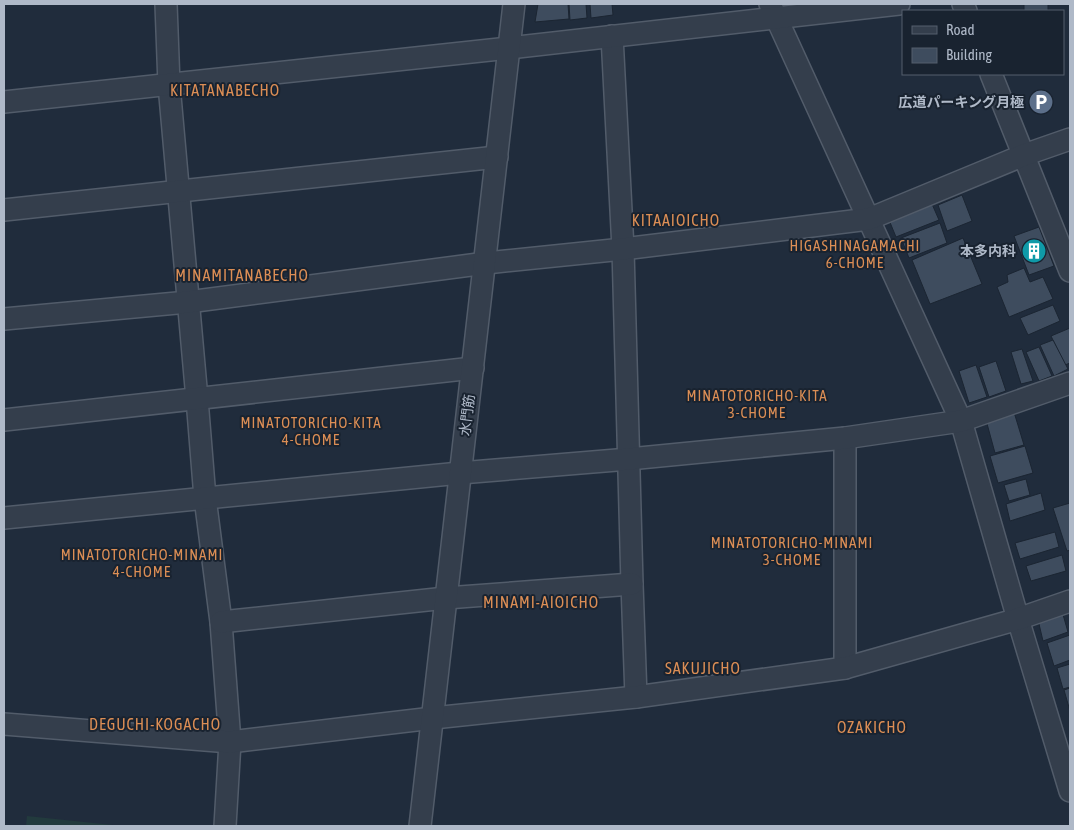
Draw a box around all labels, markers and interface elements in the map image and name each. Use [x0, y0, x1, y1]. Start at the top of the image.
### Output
legend [902, 10, 1064, 75]
text: Road [946, 21, 975, 38]
text: Building [946, 46, 992, 63]
district label: KITATANABECHO [170, 81, 280, 99]
parking icon: 広道パーキング月極 [1028, 89, 1054, 115]
place label: 広道パーキング月極 [898, 94, 1024, 110]
district label: KITAAIOICHO [632, 211, 720, 229]
district label: HIGASHINAGAMACHI 6-CHOME [790, 237, 920, 271]
building icon: 本多内科 [1021, 238, 1047, 264]
place label: 本多内科 [960, 243, 1016, 259]
district label: MINAMITANABECHO [175, 266, 309, 284]
district label: MINATOTORICHO-KITA 3-CHOME [686, 387, 828, 421]
street label: 水門筋 [457, 393, 477, 437]
district label: MINATOTORICHO-KITA 4-CHOME [240, 414, 382, 448]
district label: MINATOTORICHO-MINAMI 3-CHOME [711, 534, 873, 568]
district label: MINATOTORICHO-MINAMI 4-CHOME [61, 546, 223, 580]
district label: MINAMI-AIOICHO [483, 593, 599, 611]
district label: SAKUJICHO [665, 659, 741, 677]
district label: DEGUCHI-KOGACHO [89, 715, 221, 733]
district label: OZAKICHO [837, 718, 907, 736]

